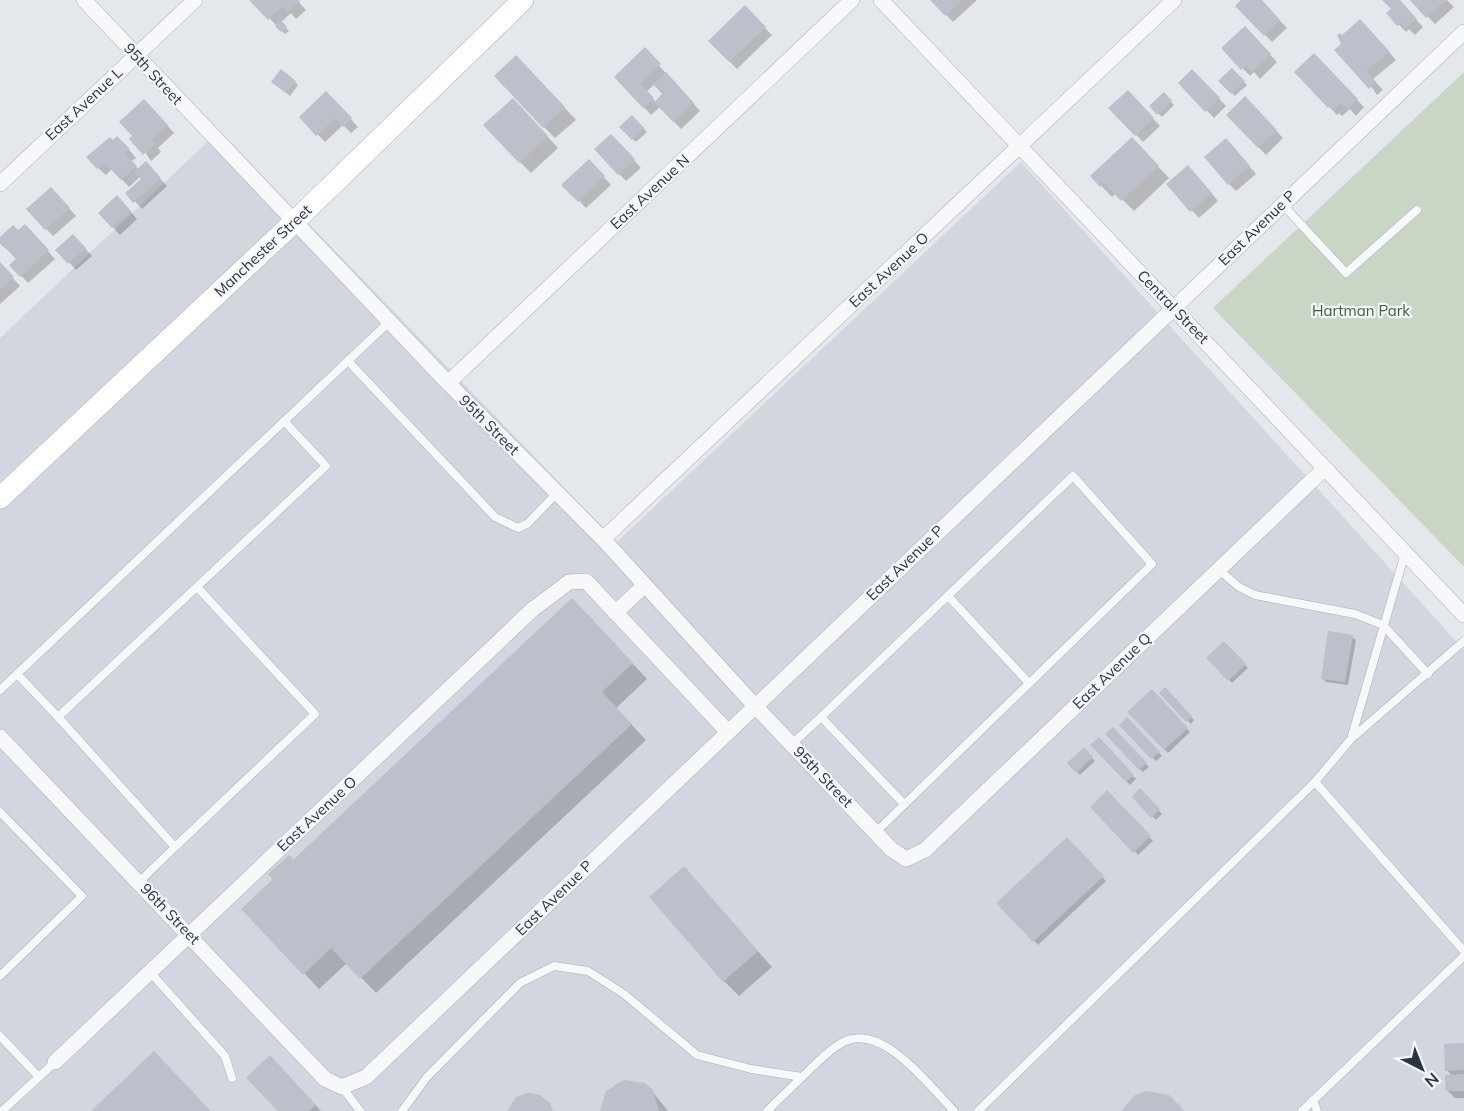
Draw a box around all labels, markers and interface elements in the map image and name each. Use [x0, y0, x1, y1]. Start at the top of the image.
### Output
street label: 95th Street [120, 39, 187, 108]
street label: East Avenue L [41, 63, 126, 144]
street label: East Avenue N [606, 150, 693, 233]
street label: East Avenue P [1214, 186, 1299, 269]
street label: Manchester Street [210, 201, 315, 301]
street label: East Avenue O [845, 228, 932, 311]
street label: Central Street [1133, 266, 1213, 348]
park label: Hartman Park [1312, 301, 1410, 320]
street label: 95th Street [455, 391, 523, 459]
street label: East Avenue P [862, 521, 947, 604]
street label: East Avenue Q [1068, 628, 1155, 713]
street label: 95th Street [790, 742, 857, 811]
street label: East Avenue O [273, 772, 360, 855]
street label: East Avenue P [511, 856, 596, 939]
street label: 96th Street [137, 879, 204, 948]
north arrow [1392, 1039, 1452, 1099]
text: N [1421, 1069, 1443, 1092]

